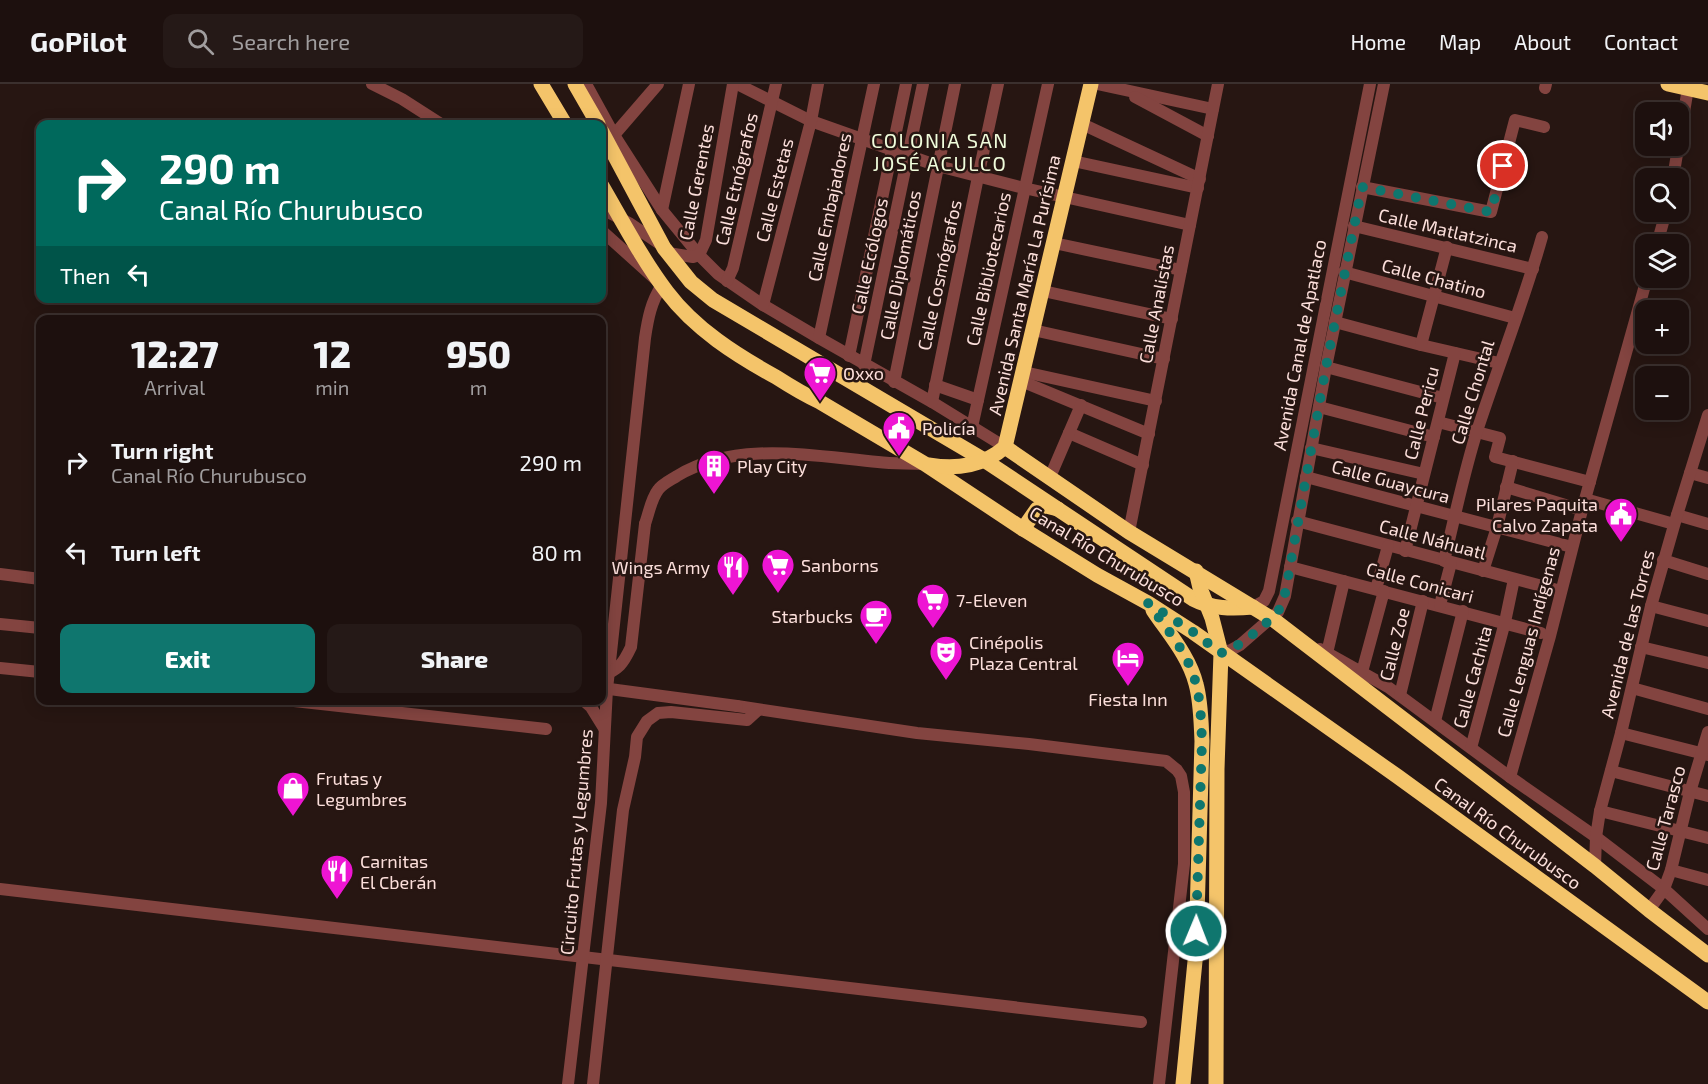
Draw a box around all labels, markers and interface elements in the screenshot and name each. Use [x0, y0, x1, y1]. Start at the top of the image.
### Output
search box [163, 14, 583, 68]
text: GoPilot [30, 24, 127, 58]
icon: search [184, 25, 217, 58]
text: Search here [232, 28, 350, 54]
text: Home [1350, 29, 1406, 54]
text: Map [1439, 29, 1481, 54]
text: About [1514, 29, 1571, 54]
text: Contact [1604, 29, 1678, 54]
map controls [1635, 102, 1689, 420]
button: sound [1635, 102, 1689, 156]
street label: Calle Etnógrafos [710, 111, 762, 247]
street label: Calle Gerentes [674, 122, 718, 242]
district label: COLONIA SAN JOSÉ ACULCO [871, 128, 1009, 175]
street label: Calle Embajadores [803, 131, 855, 283]
street label: Calle Estetas [750, 136, 798, 244]
pin [1477, 140, 1528, 191]
text: 290 m [159, 142, 281, 192]
icon: right [60, 144, 138, 222]
icon: arrive [1486, 149, 1519, 182]
street label: Avenida Santa María La Purísima [983, 153, 1065, 417]
button: search [1635, 168, 1689, 222]
street label: Calle Diplomáticos [875, 188, 925, 342]
street label: Calle Bibliotecarios [961, 190, 1015, 348]
text: Canal Río Churubusco [159, 193, 423, 225]
street label: Calle Ecólogos [846, 196, 892, 316]
street label: Calle Cosmógrafos [912, 198, 966, 352]
street label: Calle Matlatzinca [1376, 203, 1520, 257]
button: layers [1635, 234, 1689, 288]
street label: Avenida Canal de Apatlaco [1268, 238, 1330, 452]
street label: Calle Analistas [1134, 243, 1178, 365]
street label: Calle Chatino [1379, 254, 1489, 302]
icon: left [122, 258, 155, 291]
text: Then [60, 262, 110, 288]
button: + [1635, 300, 1689, 354]
text: 12:27 [131, 332, 219, 375]
text: 12 [314, 332, 351, 375]
text: 950 [446, 332, 511, 375]
street label: Calle Chontal [1446, 337, 1498, 447]
supermarket icon: Oxxo [802, 355, 838, 402]
place label: Oxxo [843, 362, 884, 384]
street label: Calle Pericu [1399, 364, 1443, 462]
button: − [1635, 366, 1689, 420]
text: Arrival [144, 375, 205, 399]
text: min [315, 375, 349, 399]
text: m [470, 375, 487, 399]
public building icon: Policía [881, 410, 917, 457]
place label: Policía [922, 417, 976, 439]
text: Turn right [111, 437, 213, 463]
icon: right [60, 446, 93, 479]
building icon: Play City [696, 448, 732, 495]
text: 290 m [520, 449, 582, 475]
place label: Play City [737, 455, 808, 477]
street label: Calle Guaycura [1329, 455, 1453, 507]
text: Canal Río Churubusco [111, 463, 307, 487]
place label: Pilares Paquita Calvo Zapata [1476, 493, 1598, 536]
public building icon: Pilares Paquita Calvo Zapata [1603, 496, 1639, 543]
street label: Canal Río Churubusco [1026, 501, 1188, 611]
street label: Calle Náhuatl [1377, 514, 1490, 564]
icon: left [60, 536, 93, 569]
text: Turn left [111, 539, 200, 565]
text: 80 m [531, 539, 582, 565]
street label: Calle Lenguas Indígenas [1492, 544, 1564, 740]
supermarket icon: Sanborns [760, 547, 796, 594]
street label: Avenida de las Torres [1595, 548, 1659, 720]
restaurant icon: Wings Army [715, 549, 751, 596]
place label: Sanborns [801, 554, 879, 576]
place label: Wings Army [612, 556, 710, 578]
street label: Calle Conicari [1364, 557, 1476, 607]
supermarket icon: 7-Eleven [915, 582, 951, 629]
place label: 7-Eleven [956, 589, 1028, 611]
cafe icon: Starbucks [858, 598, 894, 645]
place label: Starbucks [771, 605, 853, 627]
street label: Calle Zoe [1374, 605, 1414, 683]
street label: Calle Cachita [1448, 623, 1496, 731]
button: Exit [60, 624, 315, 693]
button: Share [327, 624, 582, 693]
place label: Cinépolis Plaza Central [969, 631, 1078, 674]
theatre icon: Cinépolis Plaza Central [928, 634, 964, 681]
hotel icon: Fiesta Inn [1110, 640, 1146, 687]
place label: Fiesta Inn [1088, 688, 1168, 710]
street label: Circuito Frutas y Legumbres [555, 728, 597, 956]
street label: Calle Tarasco [1640, 763, 1690, 873]
place label: Frutas y Legumbres [316, 767, 407, 810]
shop icon: Frutas y Legumbres [275, 770, 311, 817]
street label: Canal Río Churubusco [1430, 772, 1586, 894]
place label: Carnitas El Cberán [360, 850, 437, 893]
restaurant icon: Carnitas El Cberán [319, 853, 355, 900]
position arrow [1164, 899, 1228, 963]

